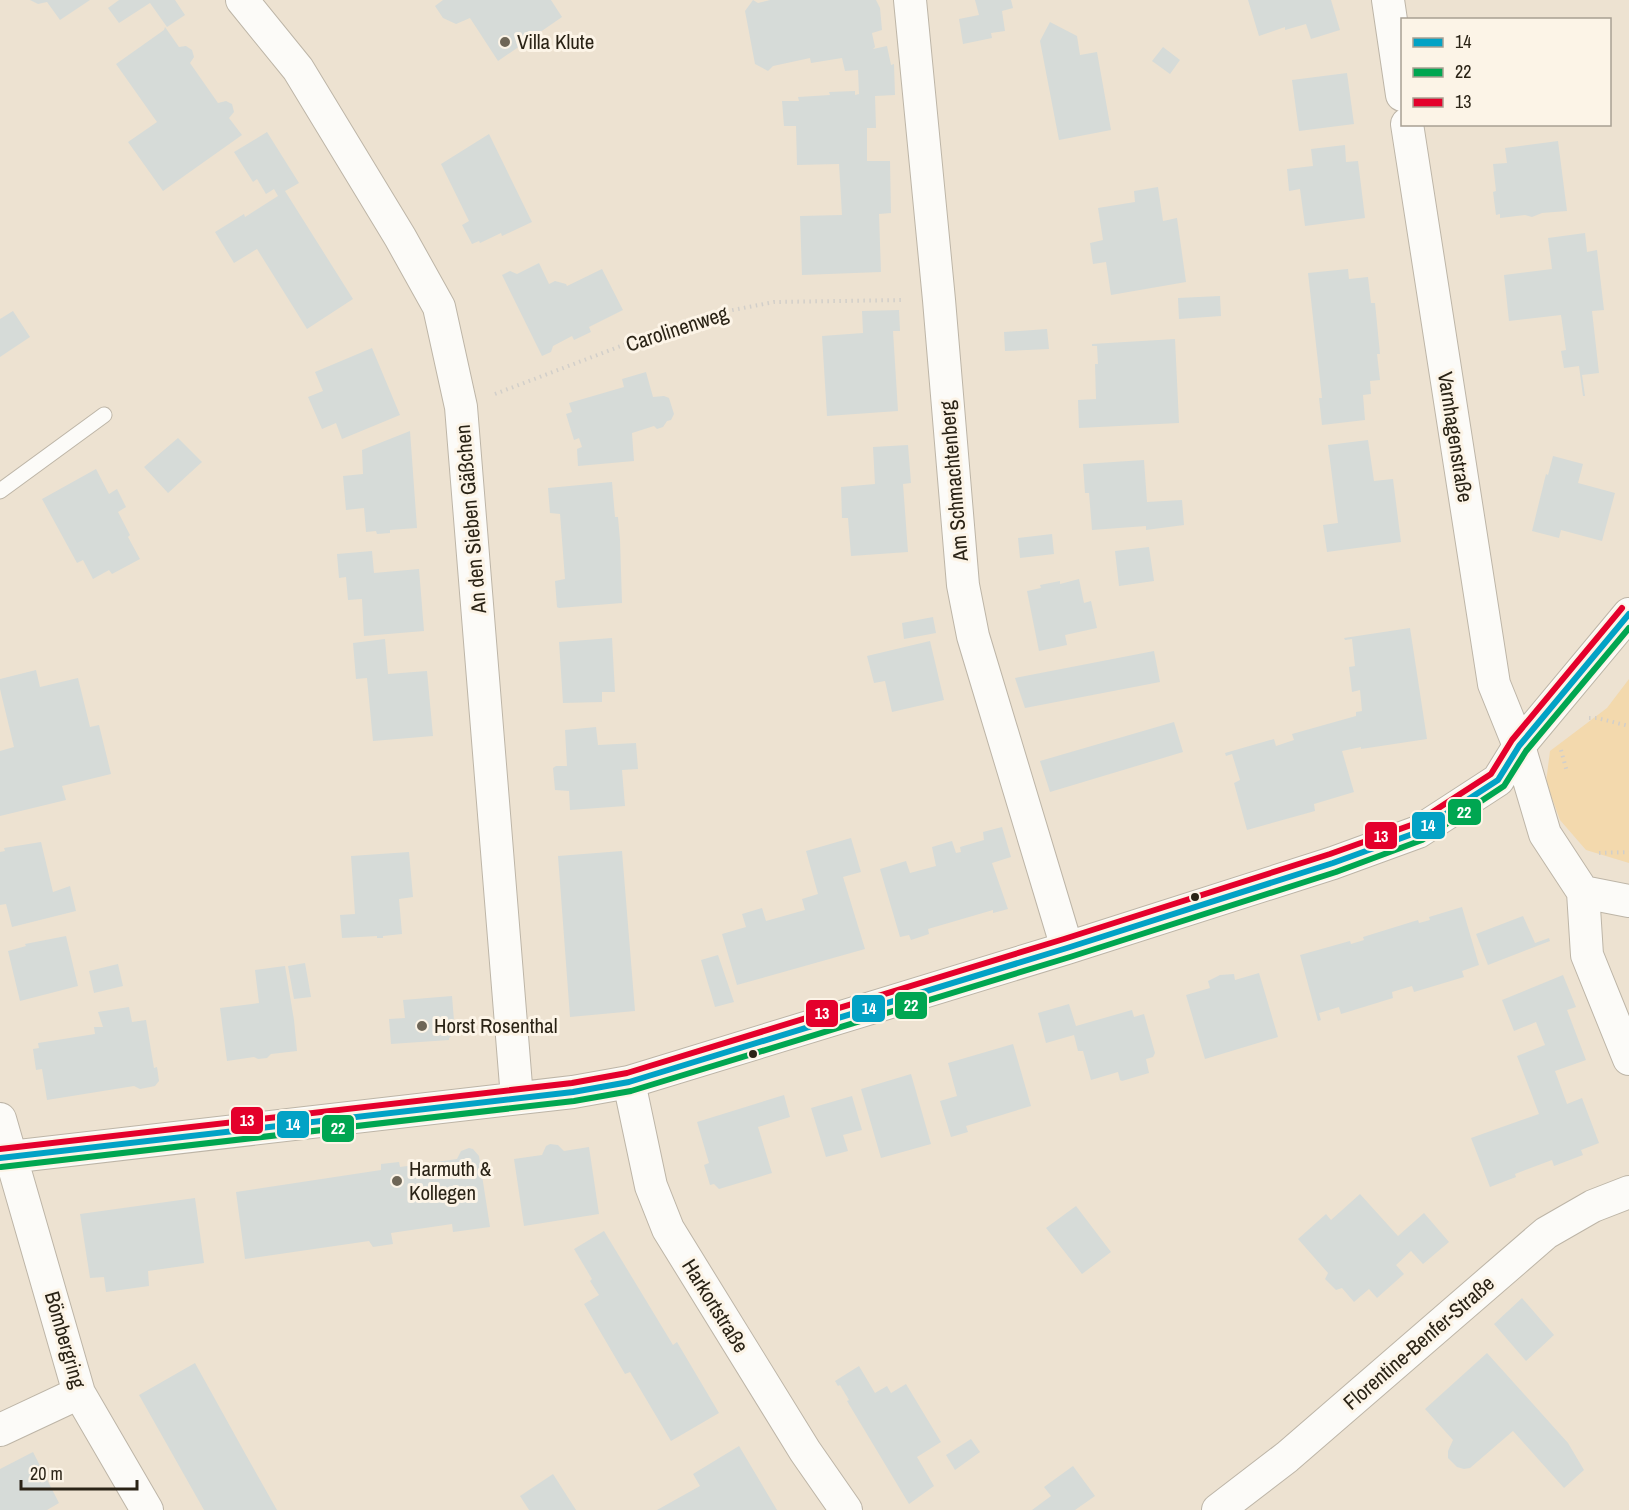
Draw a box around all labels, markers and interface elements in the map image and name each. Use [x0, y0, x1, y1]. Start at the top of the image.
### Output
legend [1401, 18, 1611, 126]
place label: Villa Klute [517, 27, 594, 56]
text: 14 [1455, 29, 1471, 54]
marker: Villa Klute [498, 35, 512, 49]
text: 22 [1455, 59, 1471, 84]
text: 13 [1455, 89, 1471, 114]
street label: Carolinenweg [622, 298, 732, 359]
street label: Varnhagenstraße [1431, 370, 1480, 504]
street label: Am Schmachtenberg [932, 399, 975, 563]
street label: An den Sieben Gäßchen [448, 423, 493, 616]
line badge: 22 [1447, 798, 1482, 826]
text: 22 [1457, 801, 1471, 823]
line badge: 14 [1411, 811, 1446, 840]
text: 14 [1421, 814, 1436, 836]
line badge: 13 [1364, 821, 1398, 850]
text: 13 [1374, 825, 1388, 847]
unlabelled marker [1189, 891, 1201, 903]
line badge: 22 [894, 991, 928, 1020]
line badge: 14 [851, 994, 886, 1023]
text: 22 [904, 994, 918, 1016]
text: 14 [862, 997, 877, 1019]
line badge: 13 [805, 999, 839, 1028]
text: 13 [815, 1002, 829, 1024]
place label: Horst Rosenthal [434, 1011, 557, 1040]
marker: Horst Rosenthal [415, 1019, 429, 1033]
unlabelled marker [747, 1048, 759, 1060]
line badge: 13 [230, 1106, 264, 1135]
text: 13 [240, 1109, 254, 1131]
line badge: 14 [276, 1110, 310, 1139]
text: 14 [286, 1113, 301, 1135]
line badge: 22 [321, 1114, 355, 1143]
text: 22 [331, 1117, 345, 1139]
place label: Harmuth & Kollegen [409, 1154, 492, 1207]
marker: Harmuth & Kollegen [390, 1174, 404, 1188]
street label: Harkortstraße [675, 1253, 756, 1358]
street label: Florentine-Benfer-Straße [1337, 1269, 1500, 1416]
street label: Bömbergring [38, 1288, 93, 1392]
scale bar [21, 1453, 136, 1491]
text: 20 m [30, 1461, 63, 1486]

